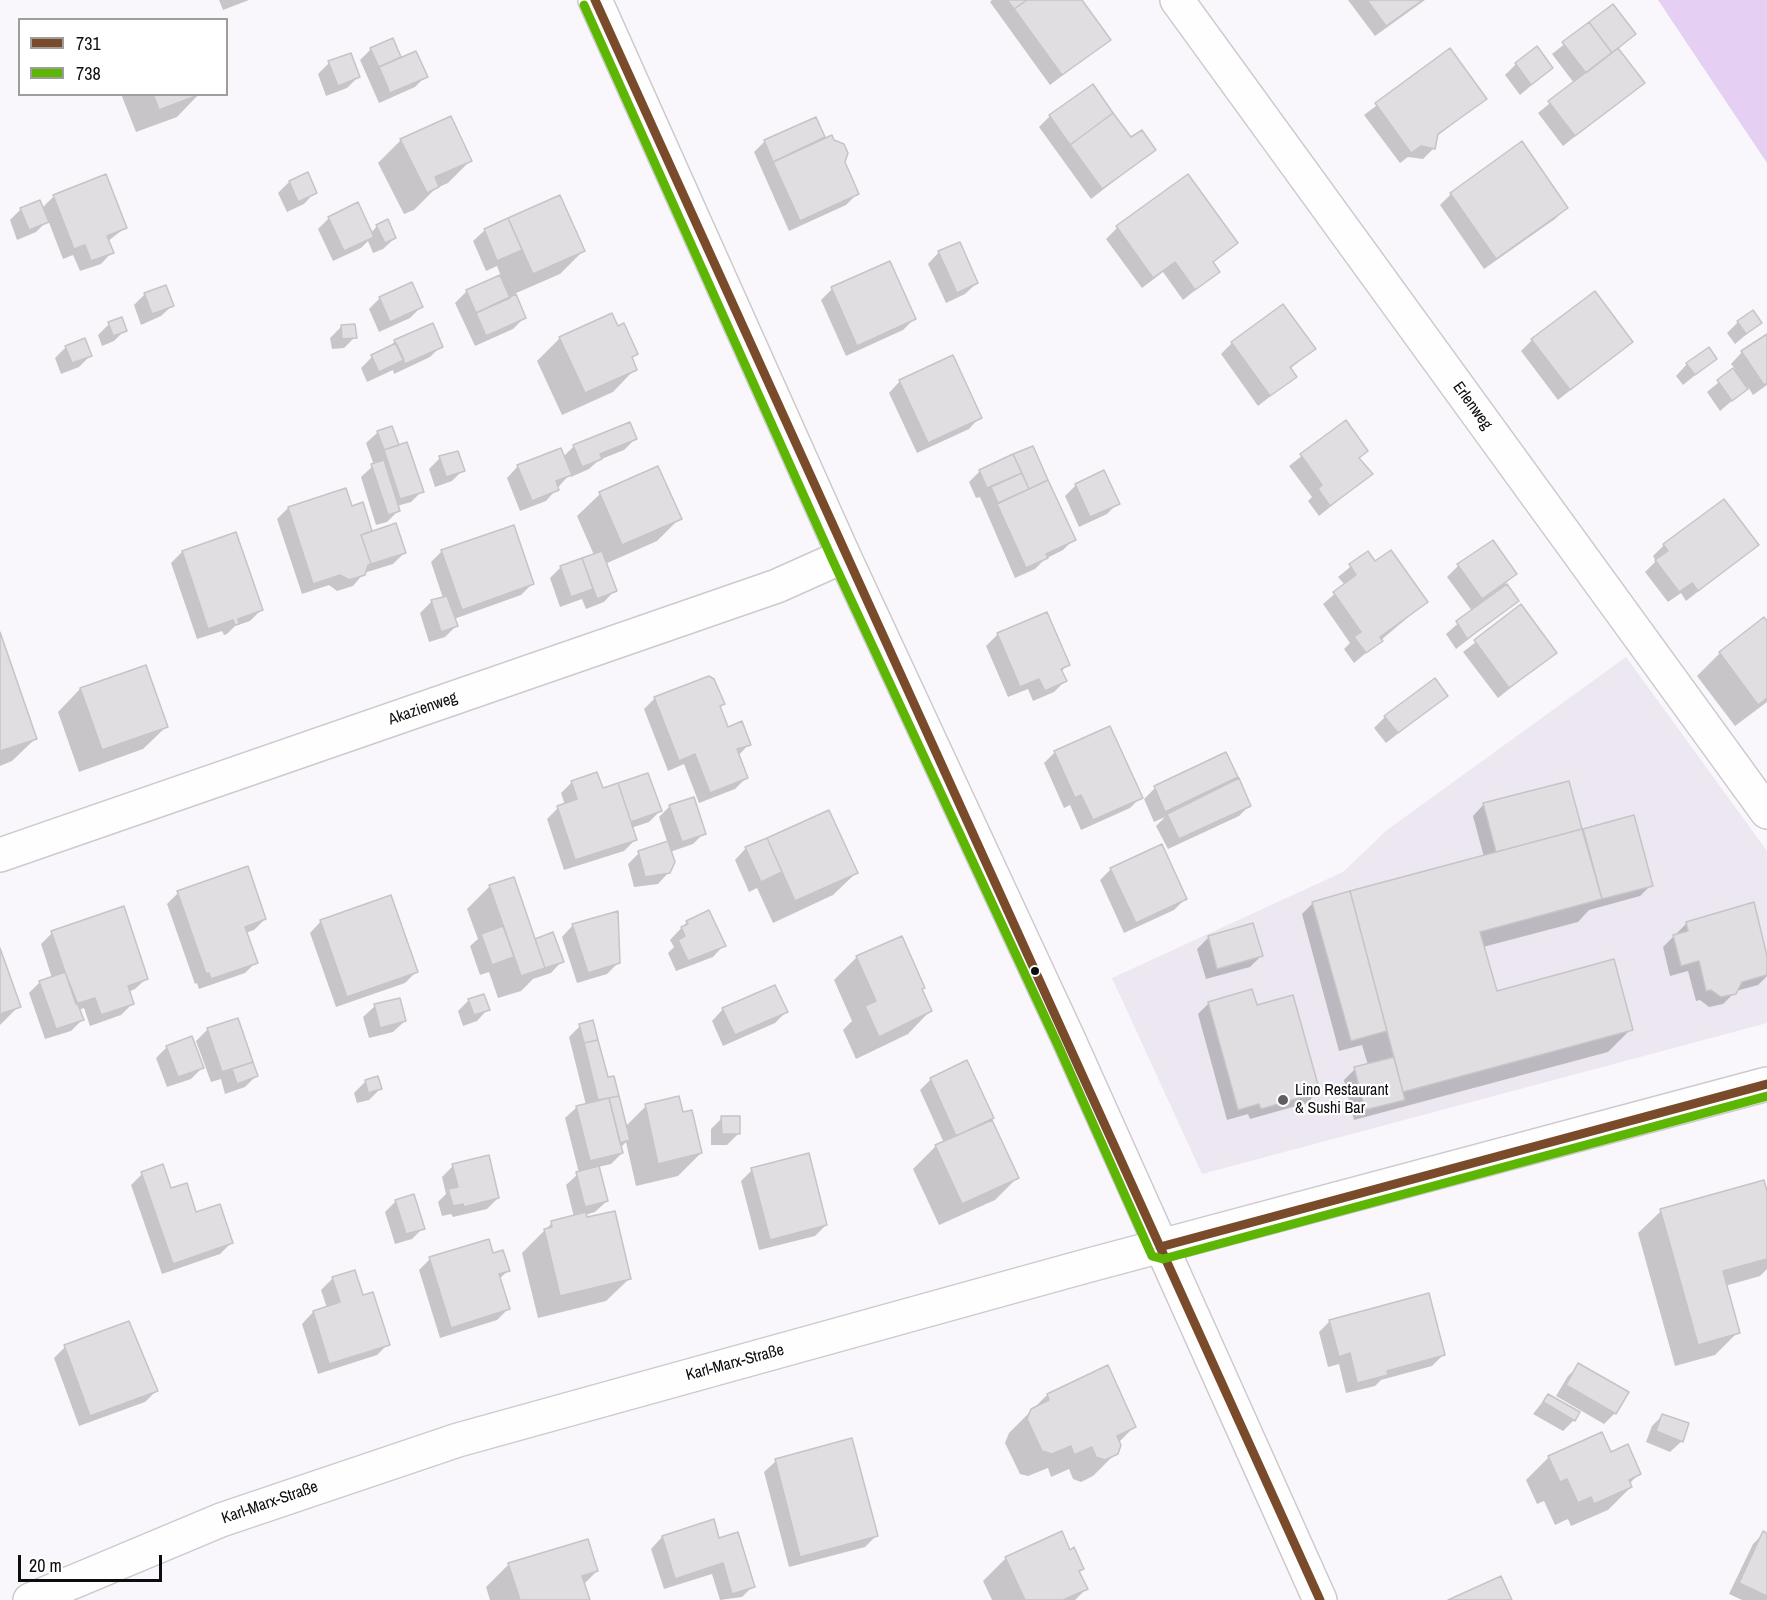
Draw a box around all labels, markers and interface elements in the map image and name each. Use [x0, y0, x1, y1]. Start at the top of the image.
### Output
legend [18, 18, 228, 96]
text: 731 [76, 31, 101, 56]
text: 738 [76, 61, 101, 86]
street label: Erlenweg [1448, 378, 1496, 434]
street label: Akazienweg [386, 688, 460, 730]
unlabelled marker [1029, 965, 1041, 977]
place label: Lino Restaurant & Sushi Bar [1295, 1081, 1388, 1119]
marker: Lino Restaurant & Sushi Bar [1276, 1093, 1290, 1107]
street label: Karl-Marx-Straße [684, 1341, 786, 1385]
street label: Karl-Marx-Straße [219, 1478, 321, 1528]
scale bar [21, 1543, 165, 1581]
text: 20 m [29, 1553, 62, 1578]

